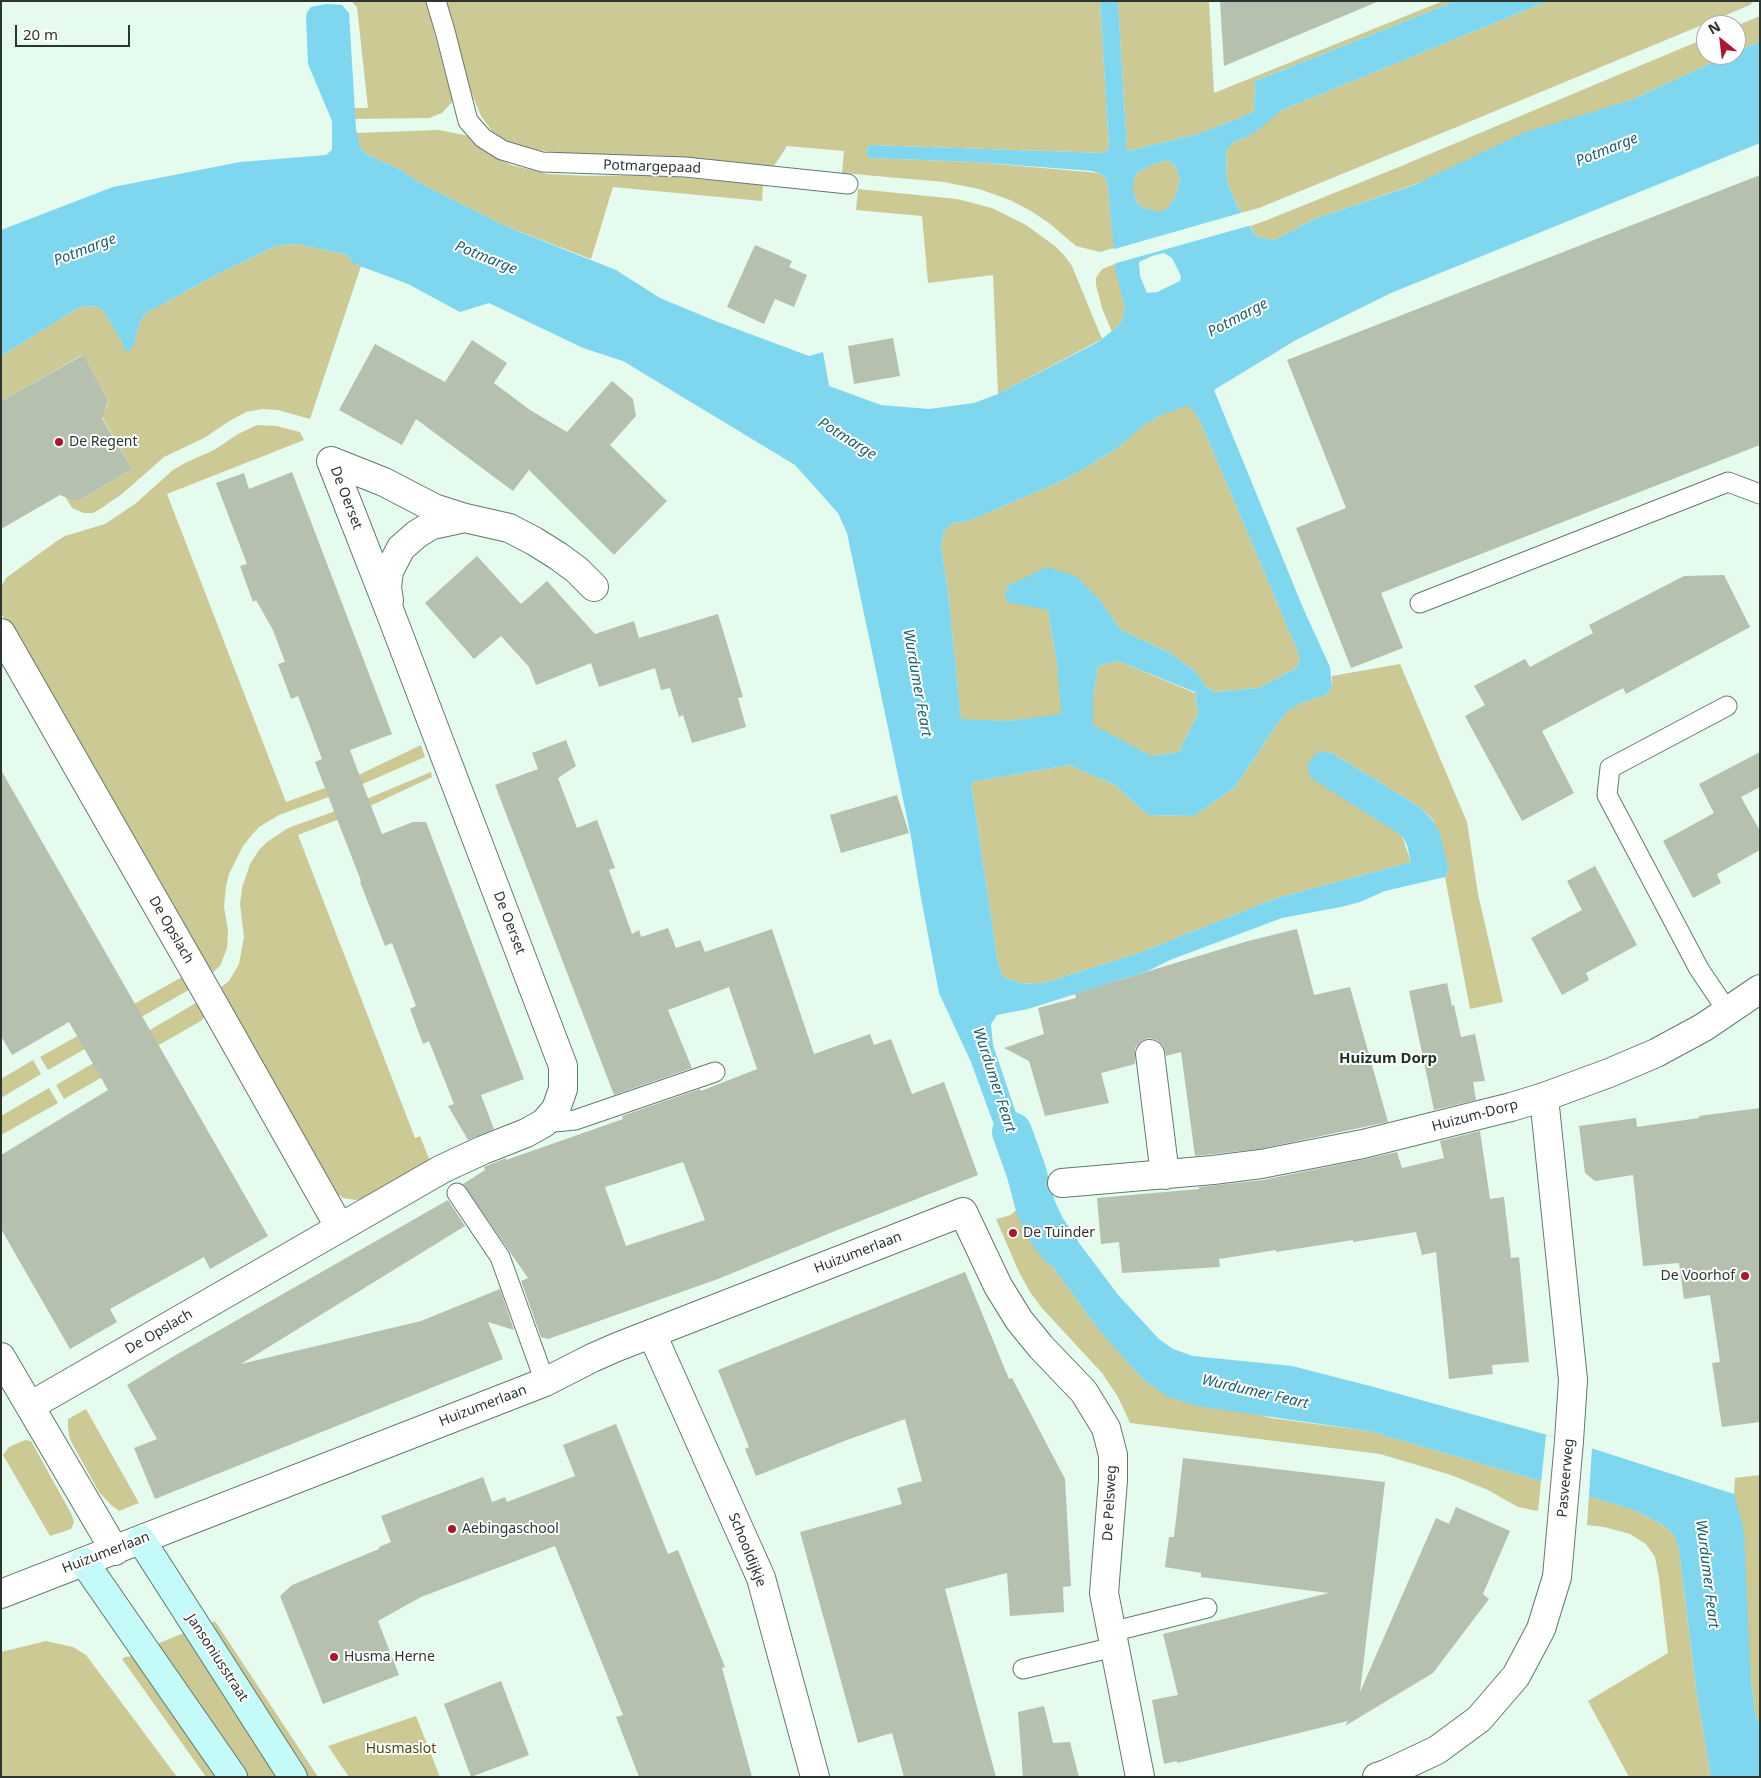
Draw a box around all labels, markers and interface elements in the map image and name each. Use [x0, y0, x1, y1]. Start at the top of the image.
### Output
scale bar [18, 15, 132, 47]
north arrow [1696, 15, 1746, 65]
text: N [1704, 16, 1724, 38]
text: 20 m [23, 24, 58, 44]
water label: Potmarge [1573, 129, 1641, 171]
street label: Potmargepaad [603, 157, 701, 177]
water label: Potmarge [51, 230, 119, 270]
water label: Potmarge [452, 237, 520, 279]
water label: Potmarge [1205, 295, 1271, 341]
water label: Potmarge [814, 414, 880, 464]
place label: De Regent [69, 434, 138, 450]
marker: De Regent [53, 436, 65, 448]
street label: De Oerset [326, 464, 366, 532]
water label: Wurdumer Feart [899, 628, 935, 738]
street label: De Oerset [489, 889, 529, 957]
street label: De Opslach [145, 893, 197, 967]
water label: Wurdumer Feart [969, 1025, 1019, 1135]
district label: Huizum Dorp [1339, 1050, 1437, 1068]
street label: Huizum-Dorp [1430, 1096, 1520, 1136]
place label: De Tuinder [1023, 1225, 1095, 1241]
marker: De Tuinder [1007, 1227, 1019, 1239]
street label: Huizumerlaan [812, 1229, 904, 1277]
place label: De Voorhof [1660, 1268, 1735, 1284]
marker: De Voorhof [1739, 1270, 1751, 1282]
street label: De Opslach [122, 1306, 196, 1358]
water label: Wurdumer Feart [1200, 1371, 1310, 1413]
street label: Huizumerlaan [437, 1382, 529, 1430]
street label: Pasveerweg [1554, 1438, 1578, 1518]
street label: De Pelsweg [1100, 1465, 1120, 1541]
street label: Schooldijkje [725, 1510, 769, 1590]
water label: Wurdumer Feart [1691, 1519, 1723, 1629]
place label: Aebingaschool [462, 1521, 559, 1537]
marker: Aebingaschool [446, 1523, 458, 1535]
street label: Huizumerlaan [60, 1529, 152, 1577]
street label: Jansoniusstraat [182, 1611, 252, 1705]
place label: Husma Herne [344, 1649, 435, 1665]
marker: Husma Herne [328, 1651, 340, 1663]
park label: Husmaslot [366, 1741, 436, 1757]

